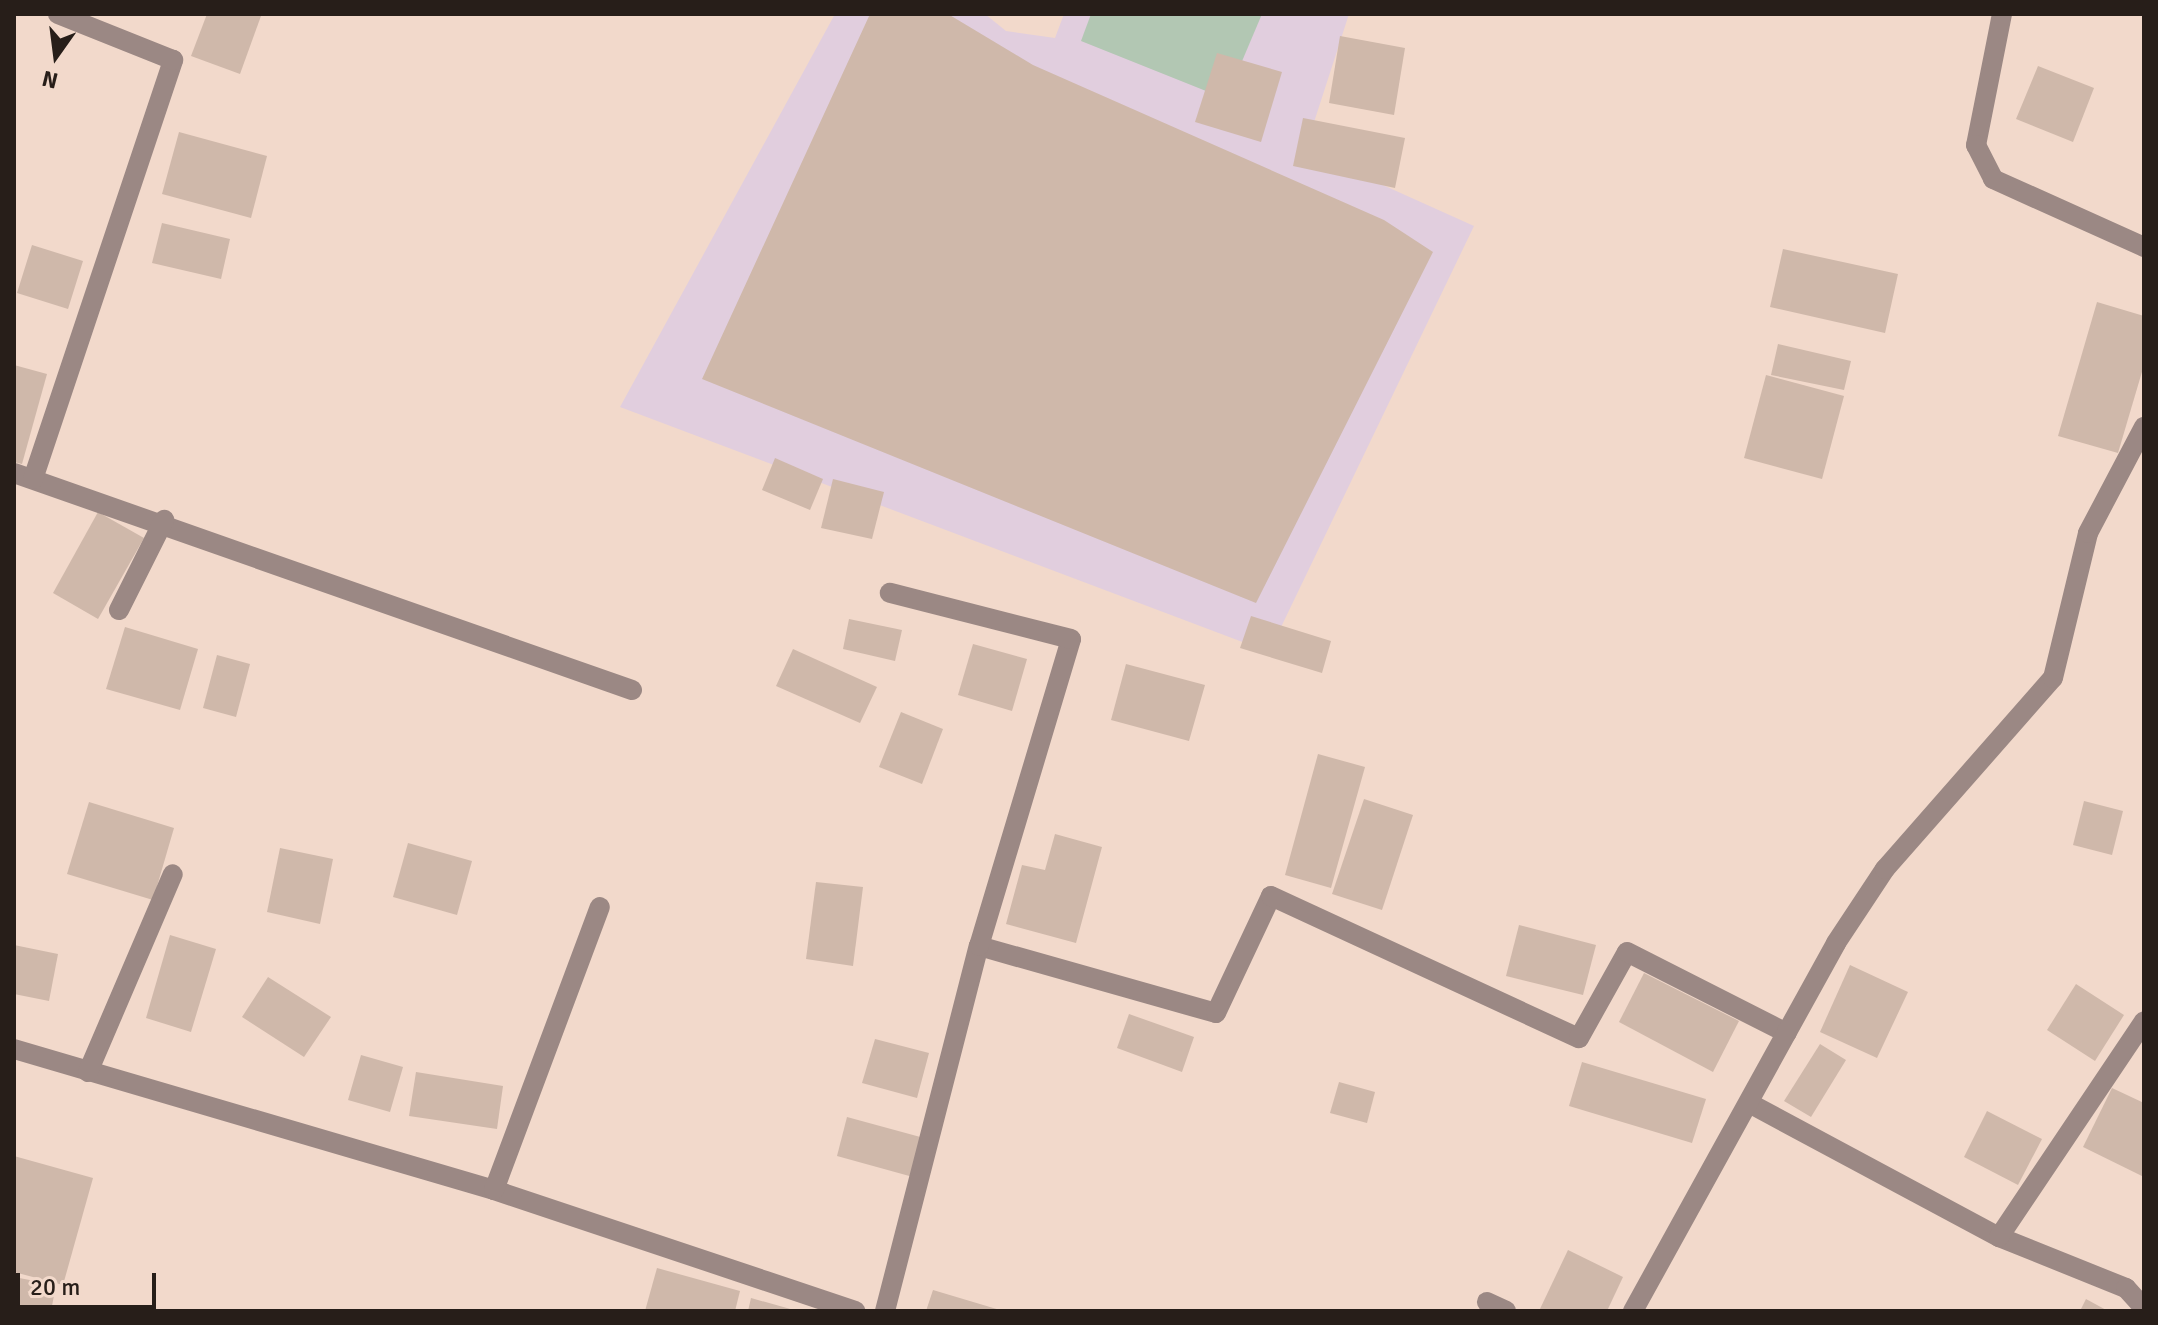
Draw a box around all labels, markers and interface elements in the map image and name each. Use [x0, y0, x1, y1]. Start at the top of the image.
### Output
north arrow [16, 16, 96, 96]
text: N [39, 65, 61, 95]
scale bar [20, 1257, 160, 1307]
text: 20 m [30, 1272, 80, 1302]

